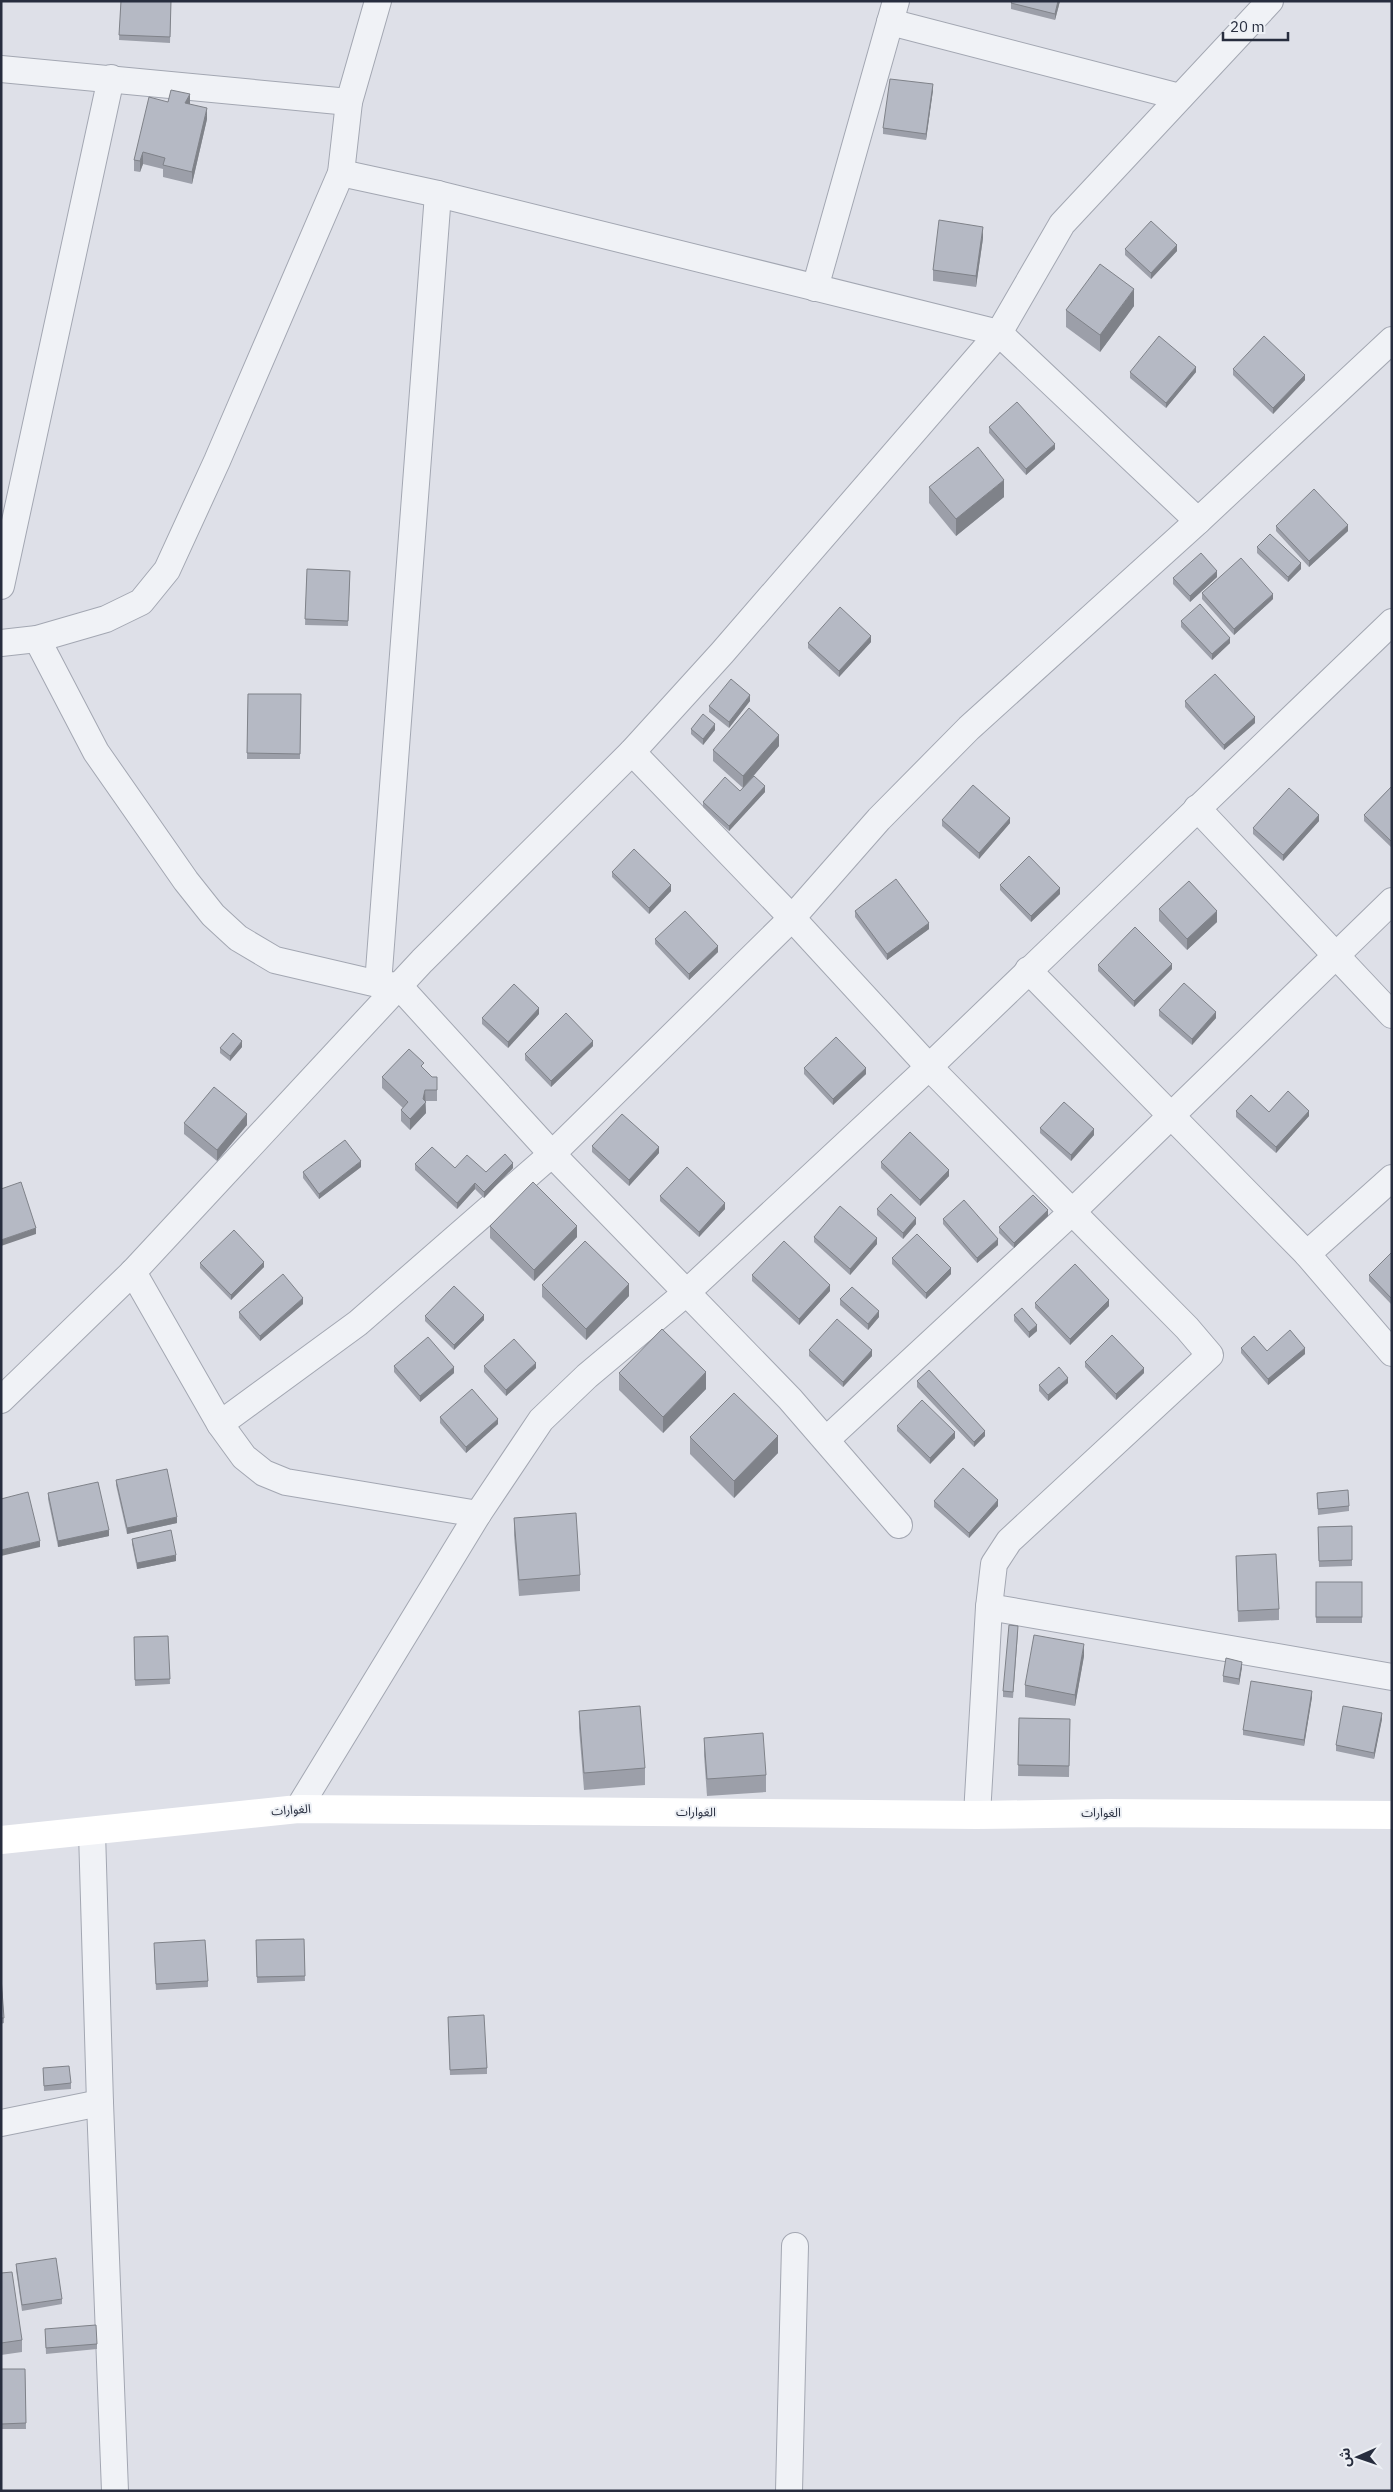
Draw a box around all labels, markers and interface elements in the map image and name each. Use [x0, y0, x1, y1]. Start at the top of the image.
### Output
scale bar [1223, 10, 1288, 42]
text: 20 m [1230, 17, 1265, 36]
street label: الغوارات [271, 1801, 311, 1818]
street label: الغوارات [676, 1804, 716, 1819]
street label: الغوارات [1081, 1805, 1121, 1820]
north arrow [1333, 2432, 1383, 2482]
text: ش [1336, 2448, 1354, 2467]

